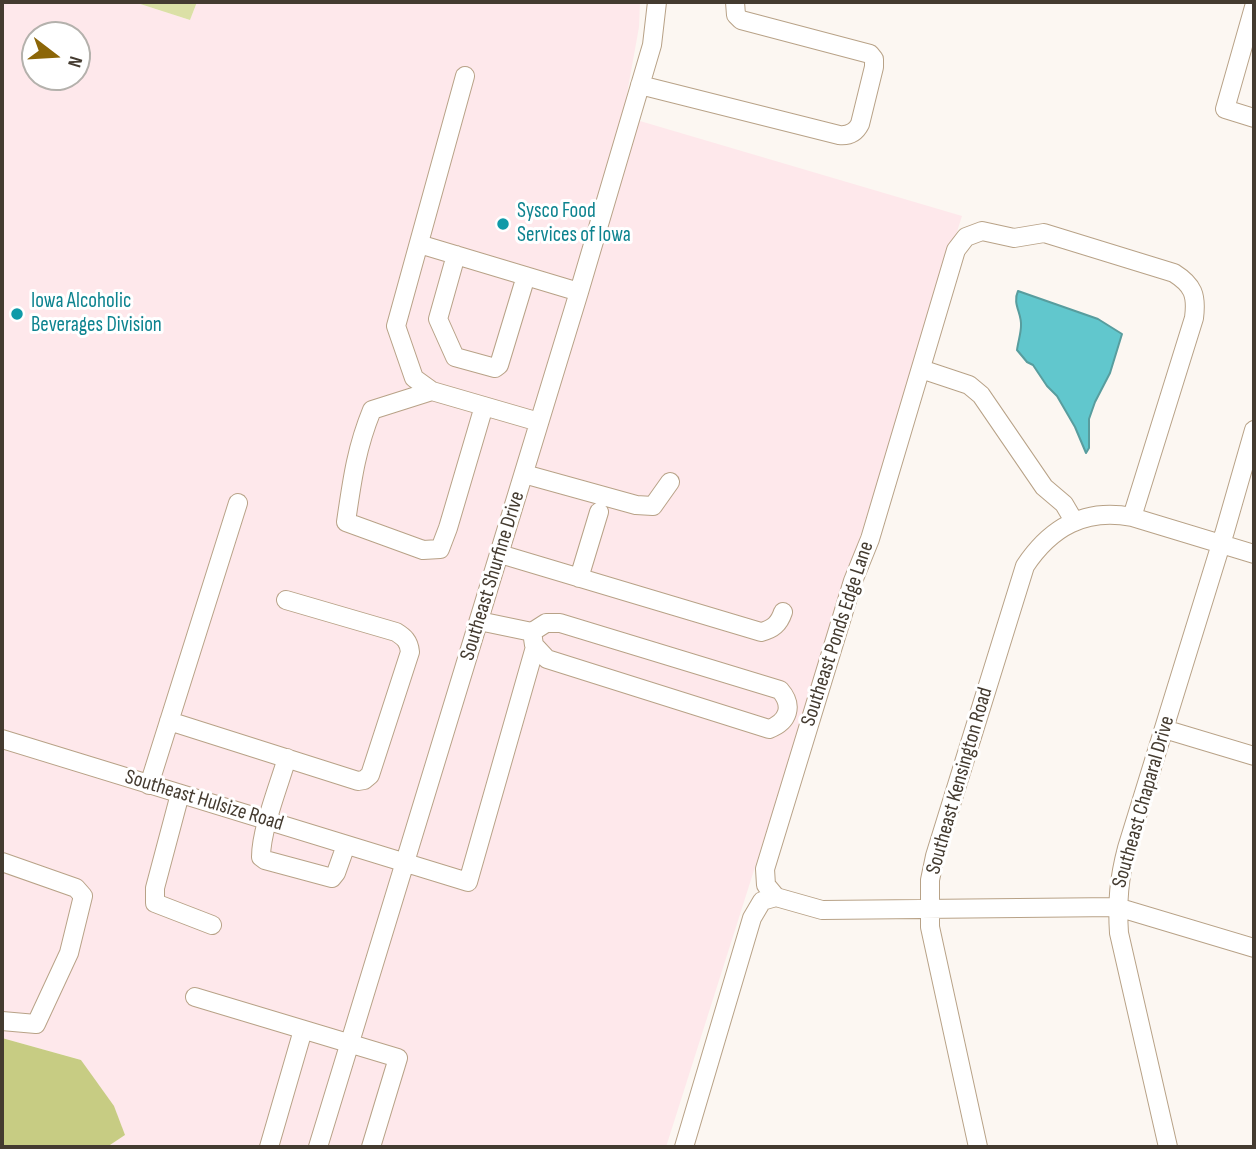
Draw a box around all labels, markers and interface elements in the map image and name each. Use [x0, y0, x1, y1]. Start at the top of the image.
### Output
north arrow [21, 21, 91, 91]
text: N [62, 53, 87, 70]
place label: Sysco Food Services of Iowa [517, 199, 631, 249]
marker: Sysco Food Services of Iowa [495, 216, 511, 232]
place label: Iowa Alcoholic Beverages Division [31, 289, 162, 339]
marker: Iowa Alcoholic Beverages Division [9, 306, 25, 322]
street label: Southeast Shurfine Drive [455, 488, 531, 664]
street label: Southeast Ponds Edge Lane [796, 539, 880, 729]
street label: Southeast Kensington Road [921, 685, 999, 877]
street label: Southeast Chaparal Drive [1107, 713, 1181, 891]
street label: Southeast Hulsize Road [122, 765, 286, 837]

